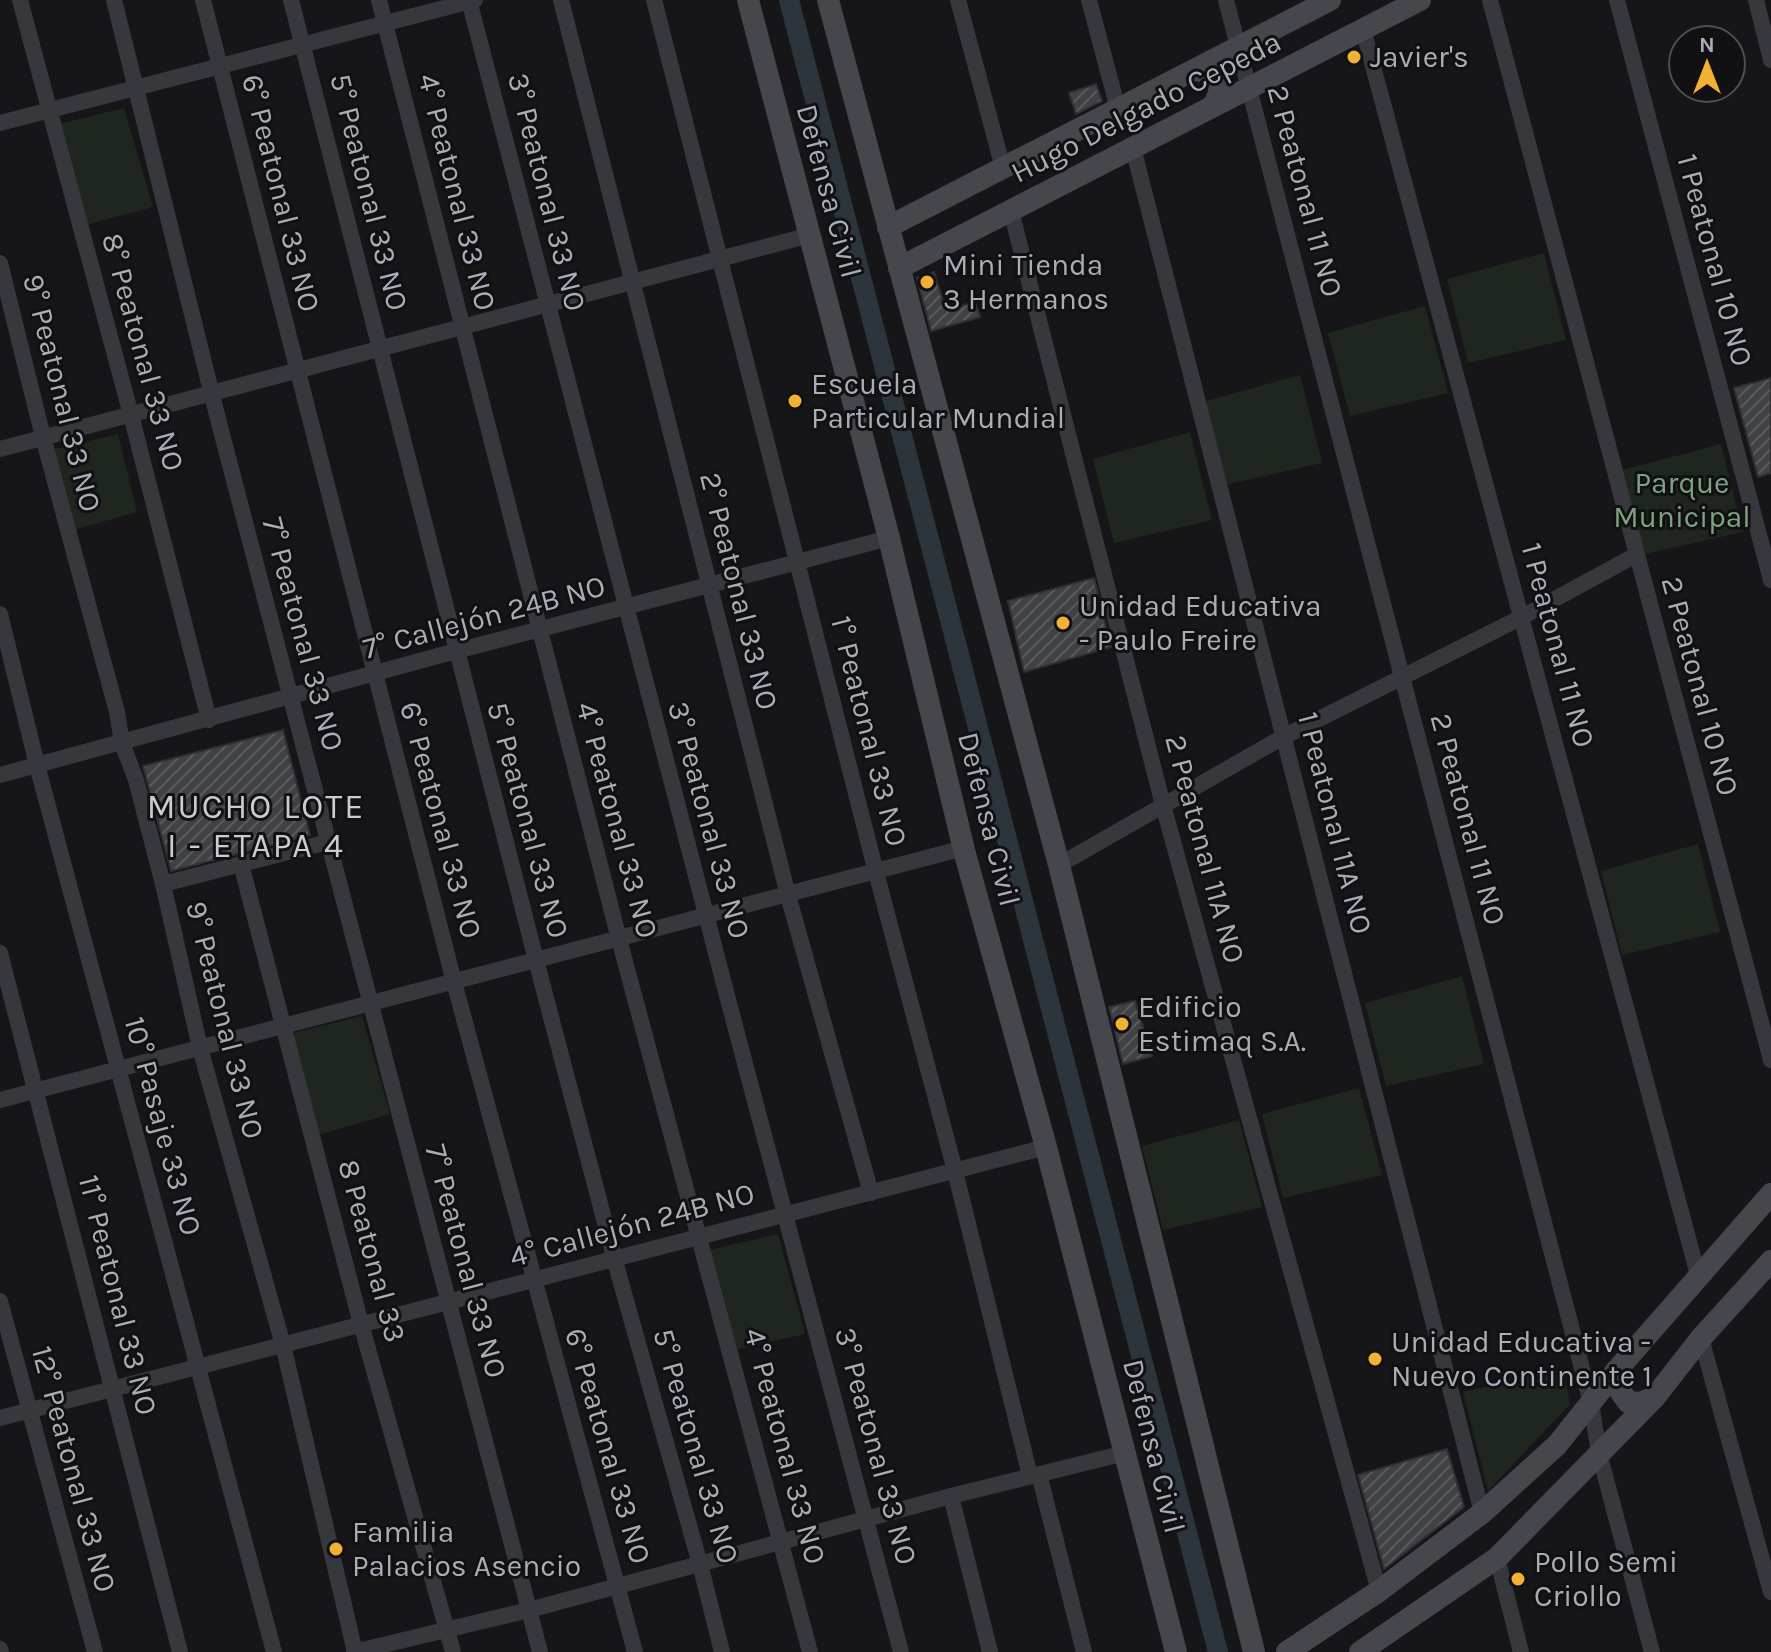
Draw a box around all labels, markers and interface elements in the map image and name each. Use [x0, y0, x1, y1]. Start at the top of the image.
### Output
street label: Hugo Delgado Cepeda [1005, 23, 1287, 191]
north arrow [1667, 24, 1747, 104]
text: N [1699, 32, 1715, 58]
place label: Javier's [1370, 39, 1469, 75]
marker: Javier's [1345, 48, 1363, 66]
street label: 3° Peatonal 33 NO [500, 69, 594, 315]
street label: 5° Peatonal 33 NO [322, 70, 416, 314]
street label: 4° Peatonal 33 NO [410, 70, 504, 314]
street label: 6° Peatonal 33 NO [234, 71, 328, 315]
street label: 2 Peatonal 11 NO [1259, 81, 1351, 301]
street label: Defensa Civil [789, 100, 869, 282]
street label: 1 Peatonal 10 NO [1669, 150, 1761, 370]
street label: 8° Peatonal 33 NO [94, 229, 192, 475]
place label: Mini Tienda 3 Hermanos [943, 247, 1109, 317]
street label: 9° Peatonal 33 NO [15, 270, 109, 516]
marker: Mini Tienda 3 Hermanos [918, 273, 936, 291]
place label: Escuela Particular Mundial [811, 366, 1065, 436]
marker: Escuela Particular Mundial [786, 392, 804, 410]
park label: Parque Municipal [1613, 465, 1751, 535]
street label: 2° Peatonal 33 NO [692, 469, 786, 713]
street label: 7° Peatonal 33 NO [255, 513, 351, 755]
street label: 1 Peatonal 11 NO [1513, 539, 1603, 751]
street label: 7° Callejón 24B NO [359, 567, 609, 667]
street label: 2 Peatonal 10 NO [1653, 572, 1747, 800]
place label: Unidad Educativa - Paulo Freire [1079, 588, 1321, 658]
street label: 1° Peatonal 33 NO [823, 612, 915, 850]
marker: Unidad Educativa - Paulo Freire [1054, 614, 1072, 632]
street label: 6° Peatonal 33 NO [392, 698, 490, 942]
street label: 5° Peatonal 33 NO [479, 698, 577, 942]
street label: 4° Peatonal 33 NO [568, 698, 666, 942]
street label: 3° Peatonal 33 NO [660, 698, 758, 942]
street label: 1 Peatonal 11A NO [1290, 708, 1380, 938]
street label: 2 Peatonal 11 NO [1422, 709, 1514, 929]
street label: Defensa Civil [950, 728, 1028, 910]
street label: 2 Peatonal 11A NO [1157, 731, 1253, 967]
district label: MUCHO LOTE I - ETAPA 4 [147, 787, 365, 866]
street label: 9° Peatonal 33 NO [178, 897, 272, 1143]
place label: Edificio Estimaq S.A. [1138, 989, 1306, 1059]
street label: 10° Pasaje 33 NO [117, 1013, 209, 1239]
marker: Edificio Estimaq S.A. [1113, 1015, 1131, 1033]
street label: 7° Peatonal 33 NO [418, 1140, 514, 1382]
street label: 8 Peatonal 33 [330, 1156, 414, 1346]
street label: 11° Peatonal 33 NO [71, 1171, 165, 1419]
street label: 4° Callejón 24B NO [506, 1175, 758, 1275]
street label: 6° Peatonal 33 NO [557, 1324, 659, 1568]
street label: 5° Peatonal 33 NO [645, 1324, 747, 1568]
street label: 4° Peatonal 33 NO [736, 1324, 834, 1568]
street label: 3° Peatonal 33 NO [827, 1324, 925, 1568]
place label: Unidad Educativa - Nuevo Continente 1 [1391, 1324, 1652, 1394]
street label: 12° Peatonal 33 NO [24, 1342, 124, 1596]
marker: Unidad Educativa - Nuevo Continente 1 [1366, 1350, 1384, 1368]
street label: Defensa Civil [1115, 1355, 1193, 1537]
place label: Familia Palacios Asencio [352, 1514, 581, 1584]
marker: Familia Palacios Asencio [327, 1540, 345, 1558]
place label: Pollo Semi Criollo [1534, 1544, 1678, 1614]
marker: Pollo Semi Criollo [1509, 1570, 1527, 1588]

